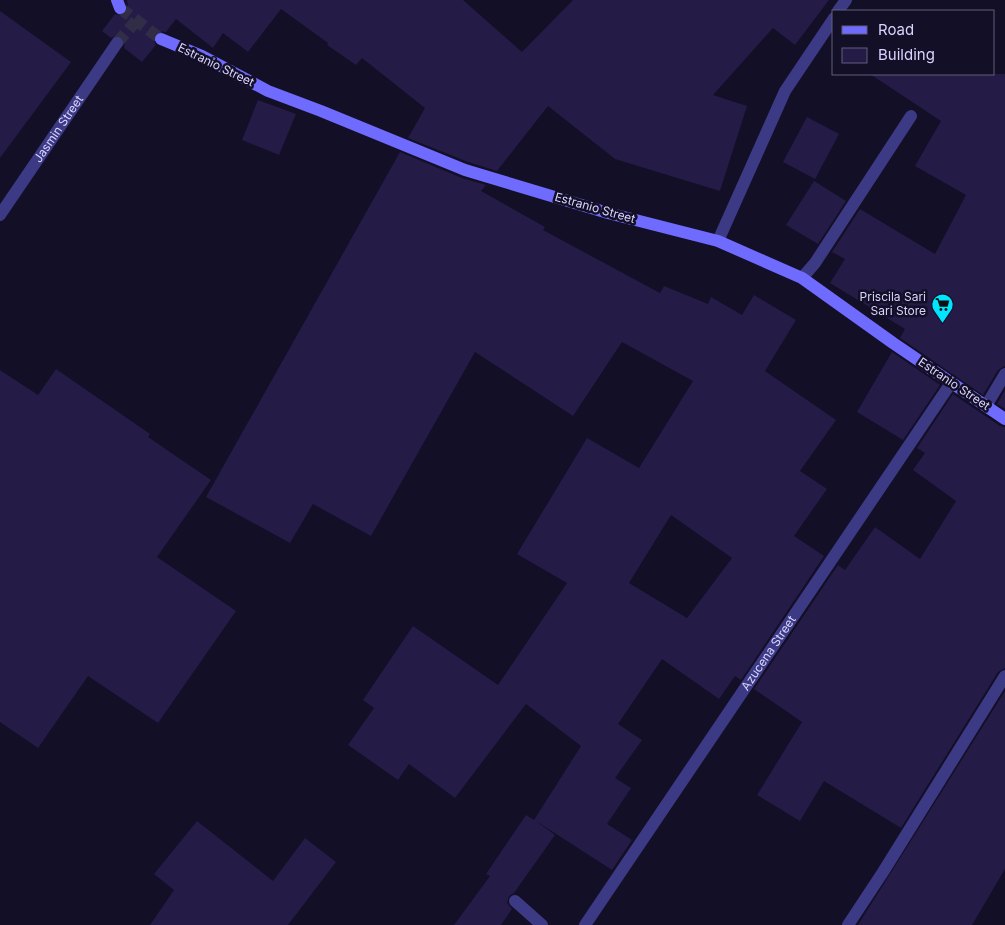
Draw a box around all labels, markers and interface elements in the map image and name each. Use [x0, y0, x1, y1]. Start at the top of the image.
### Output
legend [832, 10, 995, 75]
text: Road [878, 20, 914, 39]
street label: Estranio Street [176, 40, 257, 90]
text: Building [878, 45, 935, 64]
street label: Jasmin Street [30, 92, 86, 165]
street label: Estranio Street [553, 189, 637, 226]
place label: Priscila Sari Sari Store [860, 289, 926, 318]
supermarket icon: Priscila Sari Sari Store [930, 292, 954, 323]
street label: Estranio Street [916, 354, 993, 413]
street label: Azucena Street [738, 613, 799, 693]

